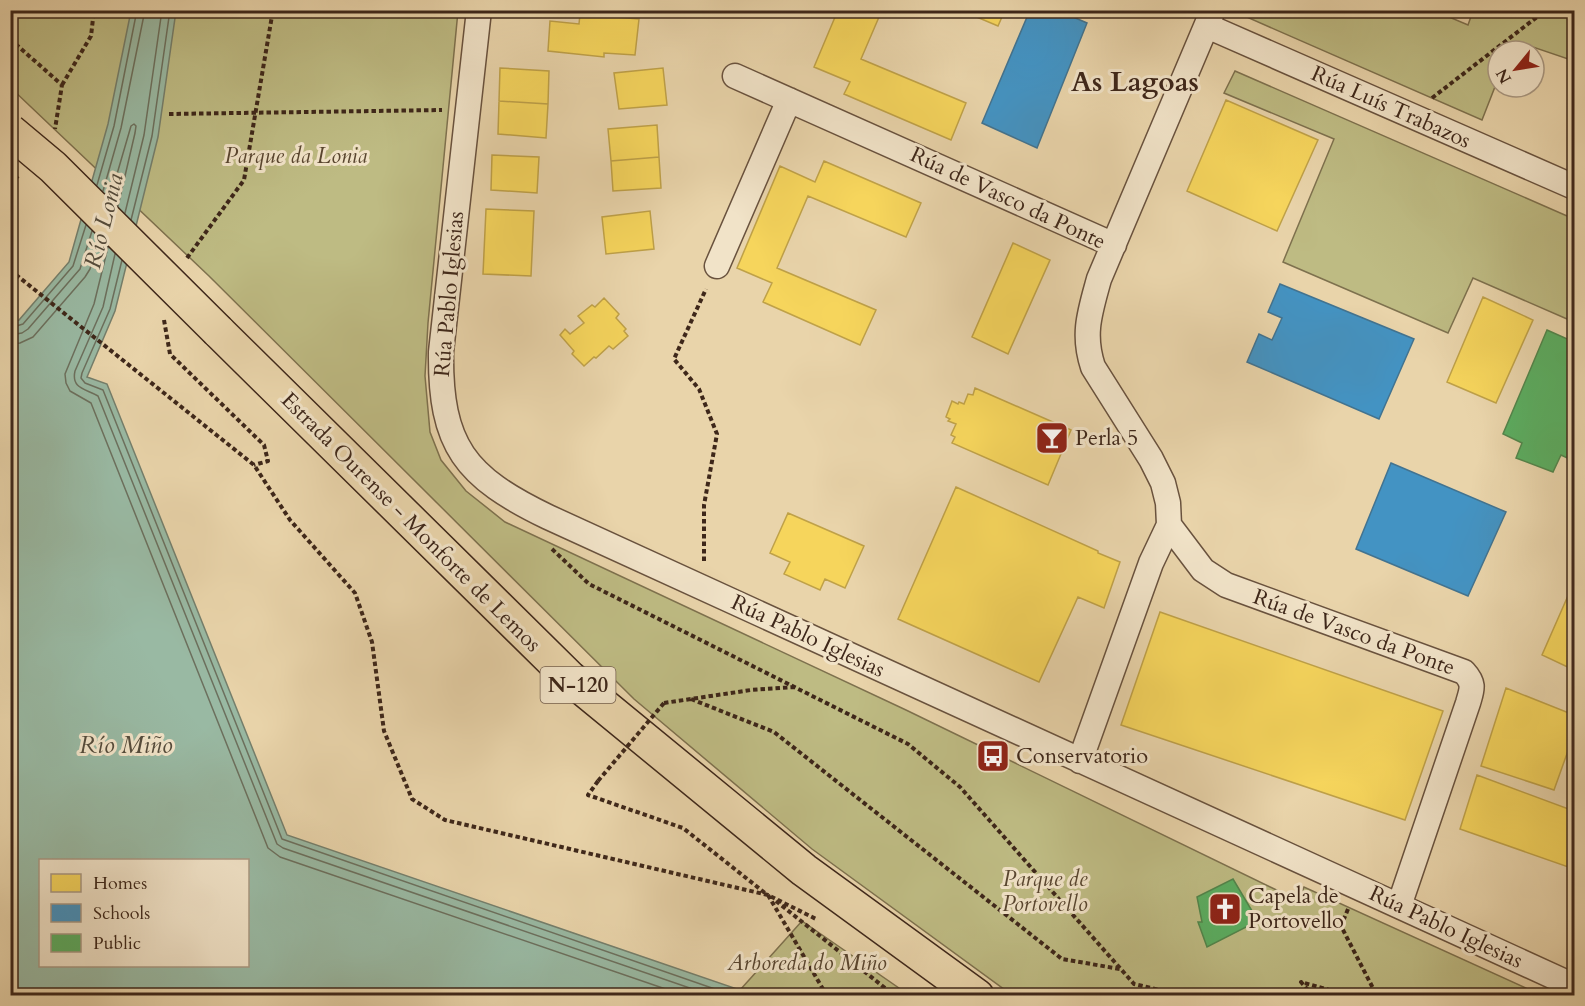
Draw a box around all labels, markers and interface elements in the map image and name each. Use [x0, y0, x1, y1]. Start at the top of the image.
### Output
north arrow [1486, 39, 1546, 99]
street label: Rúa Luís Trabazos [1307, 58, 1475, 156]
district label: As Lagoas [1071, 63, 1199, 101]
text: N [1491, 64, 1517, 88]
street label: Rúa de Vasco da Ponte [905, 139, 1111, 257]
park label: Parque da Lonia [225, 141, 368, 171]
water label: Río Lonia [76, 170, 132, 272]
street label: Rúa Pablo Iglesias [427, 210, 471, 378]
street label: Estrada Ourense - Monforte de Lemos [274, 385, 548, 659]
bar icon: Perla 5 [1034, 420, 1070, 456]
place label: Perla 5 [1075, 423, 1138, 453]
street label: Rúa de Vasco da Ponte [1249, 582, 1459, 682]
street label: Rúa Pablo Iglesias [726, 587, 890, 685]
road number: N-120 [540, 667, 616, 703]
water label: Río Miño [79, 729, 173, 762]
bus stop icon: Conservatorio [975, 738, 1011, 774]
place label: Conservatorio [1016, 741, 1148, 771]
legend [39, 859, 249, 967]
park label: Parque de Portovello [1002, 864, 1088, 919]
text: Homes [93, 871, 147, 896]
street label: Rúa Pablo Iglesias [1364, 878, 1528, 976]
place label: Capela de Portovello [1248, 881, 1344, 936]
church icon: Capela de Portovello [1207, 891, 1243, 927]
text: Schools [93, 901, 150, 926]
text: Public [93, 931, 141, 956]
park label: Arboreda do Miño [726, 948, 887, 978]

